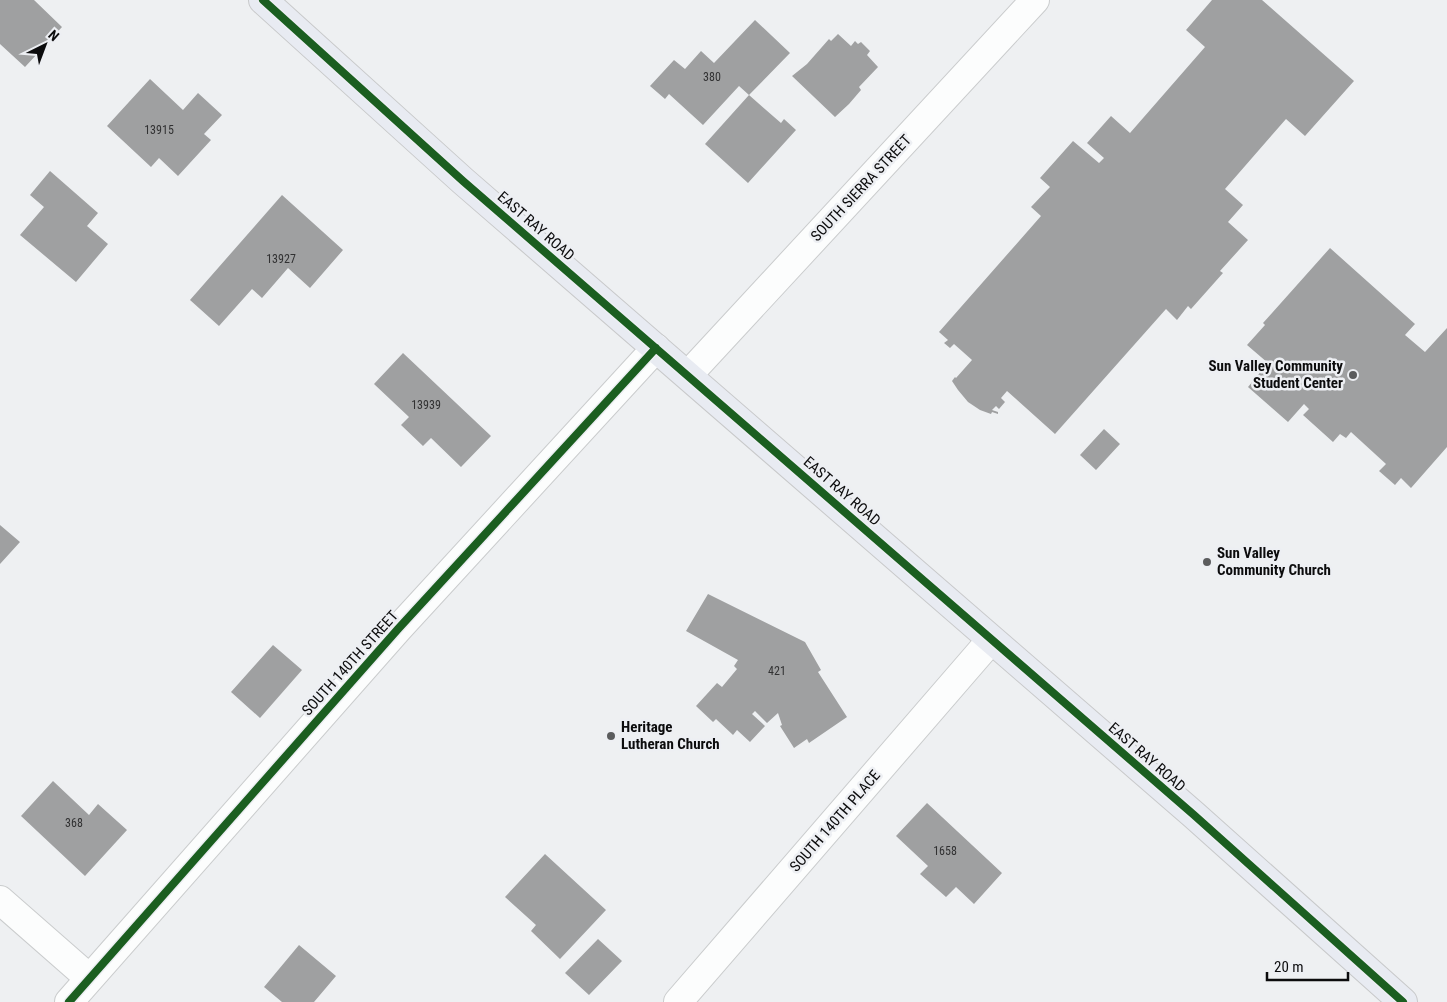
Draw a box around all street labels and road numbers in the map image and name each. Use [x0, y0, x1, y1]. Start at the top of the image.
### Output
street label: SOUTH SIERRA STREET [807, 131, 915, 245]
street label: EAST RAY ROAD [494, 188, 578, 264]
street label: EAST RAY ROAD [800, 453, 884, 529]
street label: SOUTH 140TH STREET [298, 607, 402, 719]
street label: EAST RAY ROAD [1105, 719, 1189, 795]
street label: SOUTH 140TH PLACE [786, 767, 884, 875]

